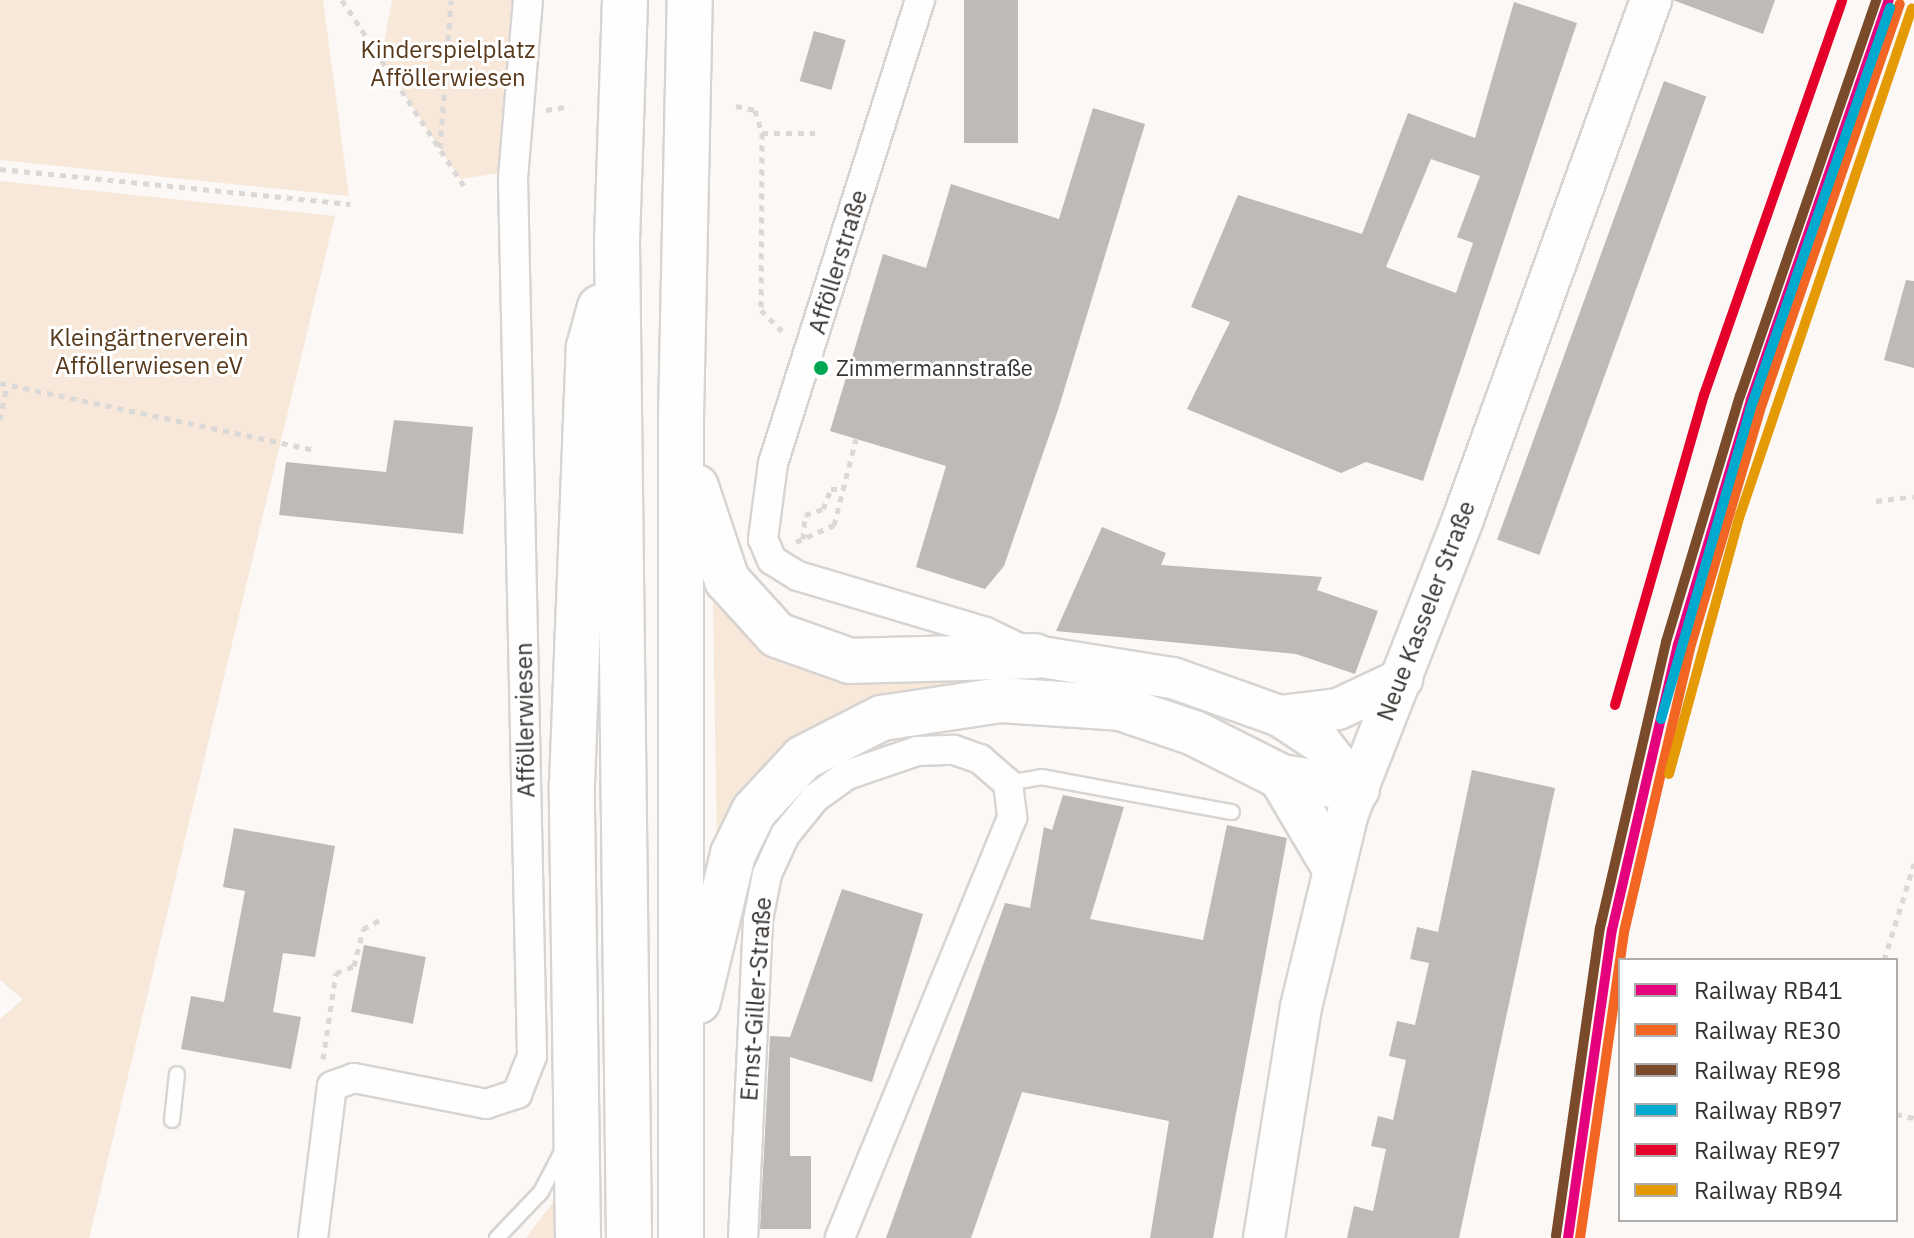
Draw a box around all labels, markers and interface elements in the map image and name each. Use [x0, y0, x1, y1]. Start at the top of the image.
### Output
park label: Kinderspielplatz Afföllerwiesen [361, 36, 535, 92]
street label: Afföllerstraße [802, 186, 874, 338]
park label: Kleingärtnerverein Afföllerwiesen eV [49, 324, 249, 380]
place label: Zimmermannstraße [836, 355, 1033, 381]
marker: Zimmermannstraße [813, 360, 829, 376]
street label: Neue Kasseler Straße [1371, 497, 1481, 725]
street label: Afföllerwiesen [509, 642, 541, 798]
street label: Ernst-Giller-Straße [735, 896, 777, 1102]
legend [1618, 958, 1898, 1222]
text: Railway RB41 [1694, 974, 1843, 1006]
text: Railway RE30 [1694, 1014, 1841, 1046]
text: Railway RE98 [1694, 1054, 1841, 1086]
text: Railway RB97 [1694, 1094, 1843, 1126]
text: Railway RE97 [1694, 1134, 1841, 1166]
text: Railway RB94 [1694, 1174, 1843, 1206]

